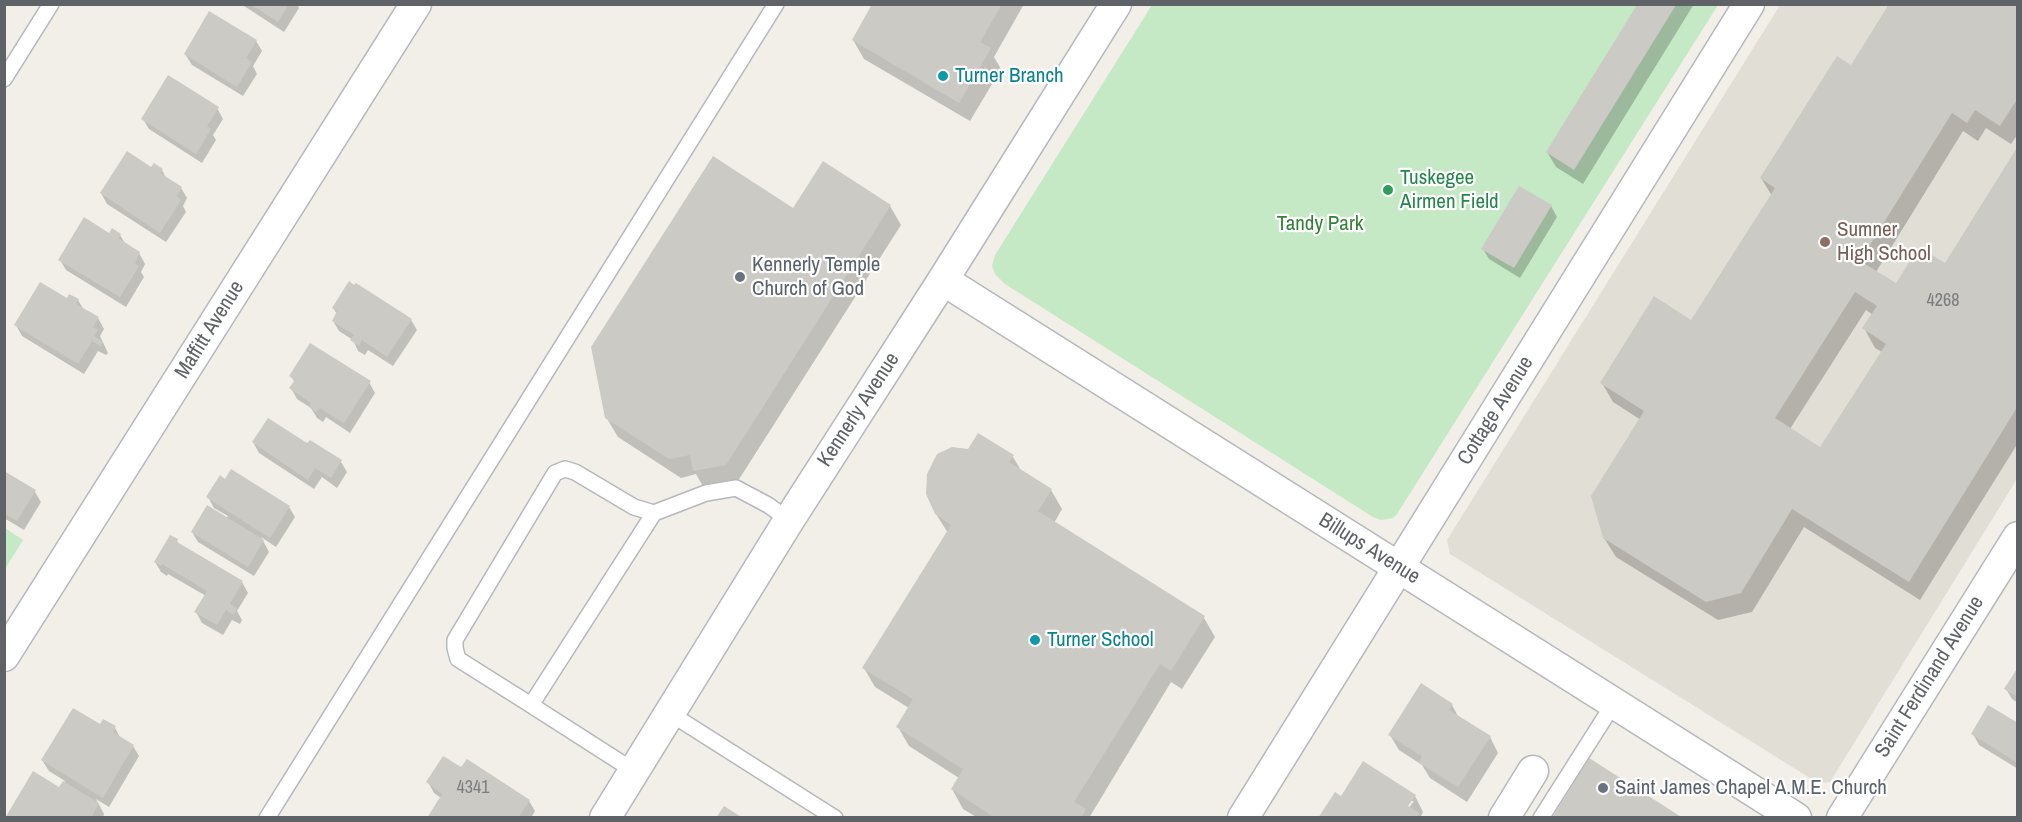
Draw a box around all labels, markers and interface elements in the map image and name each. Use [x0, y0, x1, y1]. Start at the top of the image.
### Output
place label: Turner Branch [955, 63, 1064, 89]
marker: Turner Branch [936, 69, 950, 83]
place label: Tuskegee Airmen Field [1400, 165, 1499, 215]
marker: Tuskegee Airmen Field [1381, 183, 1395, 197]
park label: Tandy Park [1277, 211, 1363, 237]
place label: Sumner High School [1837, 217, 1931, 267]
marker: Sumner High School [1818, 235, 1832, 249]
place label: Kennerly Temple Church of God [752, 252, 880, 302]
marker: Kennerly Temple Church of God [733, 270, 747, 284]
street label: Maffitt Avenue [170, 276, 250, 384]
house number: 4268 [1927, 290, 1959, 312]
street label: Kennerly Avenue [813, 348, 905, 472]
street label: Cottage Avenue [1453, 352, 1539, 470]
street label: Billups Avenue [1314, 508, 1424, 590]
street label: Saint Ferdinand Avenue [1870, 592, 1990, 762]
place label: Turner School [1047, 627, 1154, 653]
marker: Turner School [1028, 633, 1042, 647]
place label: Saint James Chapel A.M.E. Church [1615, 775, 1887, 801]
house number: 4341 [457, 777, 489, 799]
marker: Saint James Chapel A.M.E. Church [1596, 781, 1610, 795]

